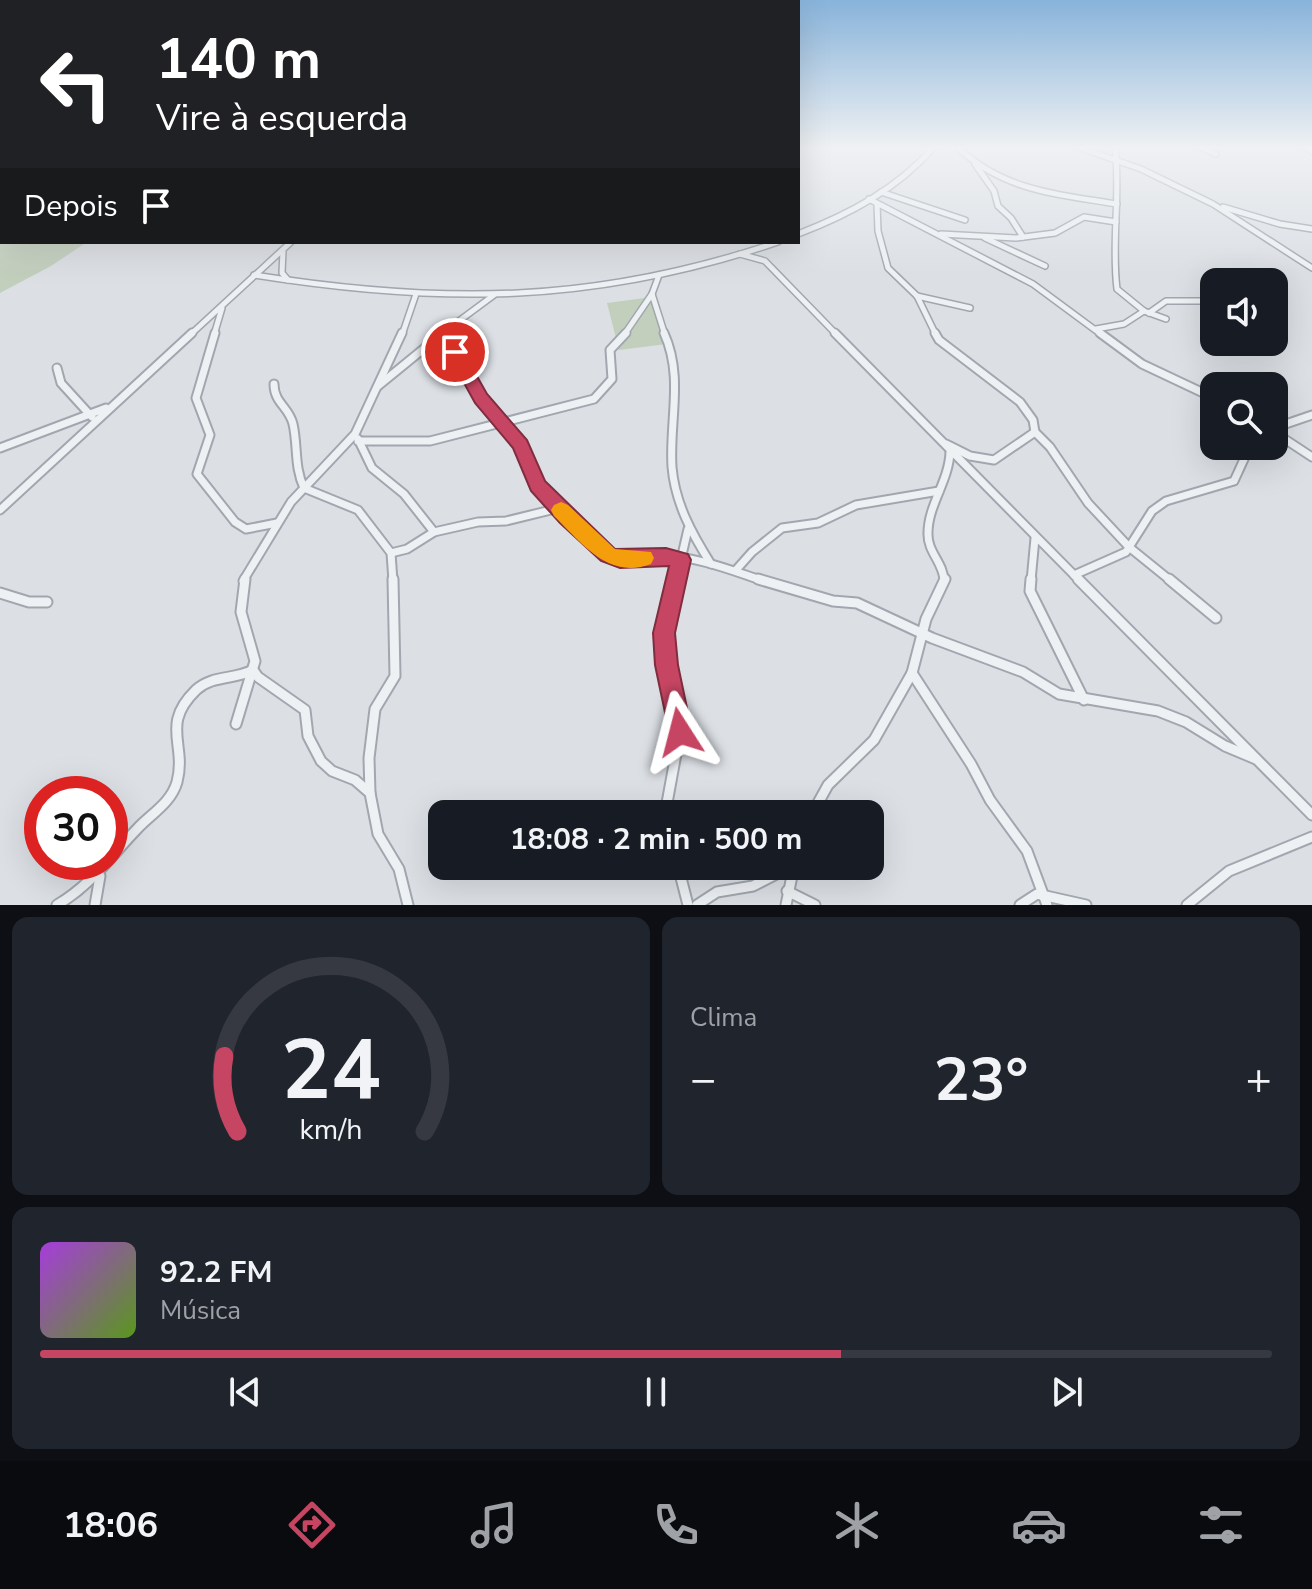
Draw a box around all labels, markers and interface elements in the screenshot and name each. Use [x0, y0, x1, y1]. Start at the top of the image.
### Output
text: 140 m [156, 21, 321, 98]
icon: left [24, 32, 128, 136]
text: Vire à esquerda [156, 94, 408, 143]
icon: arrive [134, 184, 178, 228]
text: Depois [24, 186, 118, 227]
map controls [1200, 268, 1288, 460]
button: sound [1200, 268, 1288, 356]
pin [421, 318, 489, 386]
icon: arrive [433, 330, 477, 374]
button: search [1200, 372, 1288, 460]
position arrow [638, 690, 722, 774]
speed limit sign: 30 [24, 776, 128, 880]
text: 18:08 · 2 min · 500 m [510, 819, 802, 860]
text: Clima [690, 1000, 757, 1035]
text: 24 [281, 1014, 381, 1127]
text: 23° [934, 1039, 1028, 1121]
text: − [690, 1050, 716, 1110]
text: + [1246, 1050, 1272, 1110]
text: km/h [300, 1110, 362, 1149]
text: 92.2 FM [160, 1252, 272, 1293]
text: Música [160, 1293, 241, 1328]
icon: previous [223, 1370, 267, 1414]
icon: pause [634, 1370, 678, 1414]
icon: next [1045, 1370, 1089, 1414]
icon: directions [284, 1497, 340, 1553]
icon: music [466, 1497, 522, 1553]
icon: phone [648, 1497, 704, 1553]
icon: climate [829, 1497, 885, 1553]
icon: car [1011, 1497, 1067, 1553]
icon: filters [1193, 1497, 1249, 1553]
text: 18:06 [63, 1501, 158, 1550]

